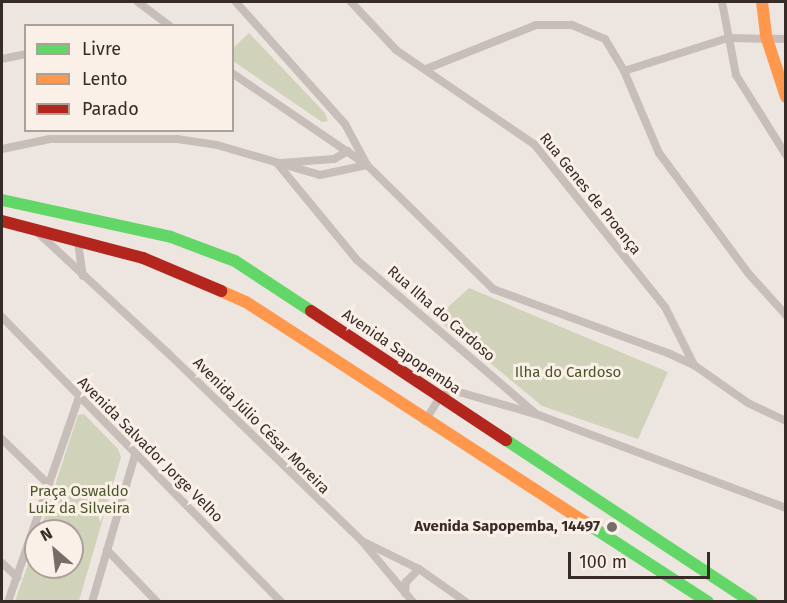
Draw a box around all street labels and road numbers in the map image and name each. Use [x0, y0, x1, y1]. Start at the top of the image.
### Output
street label: Rua Genes de Proença [535, 130, 645, 258]
street label: Rua Ilha do Cardoso [384, 262, 498, 366]
street label: Avenida Sapopemba [338, 306, 464, 398]
street label: Avenida Júlio César Moreira [189, 354, 333, 498]
street label: Avenida Salvador Jorge Velho [74, 374, 226, 526]

